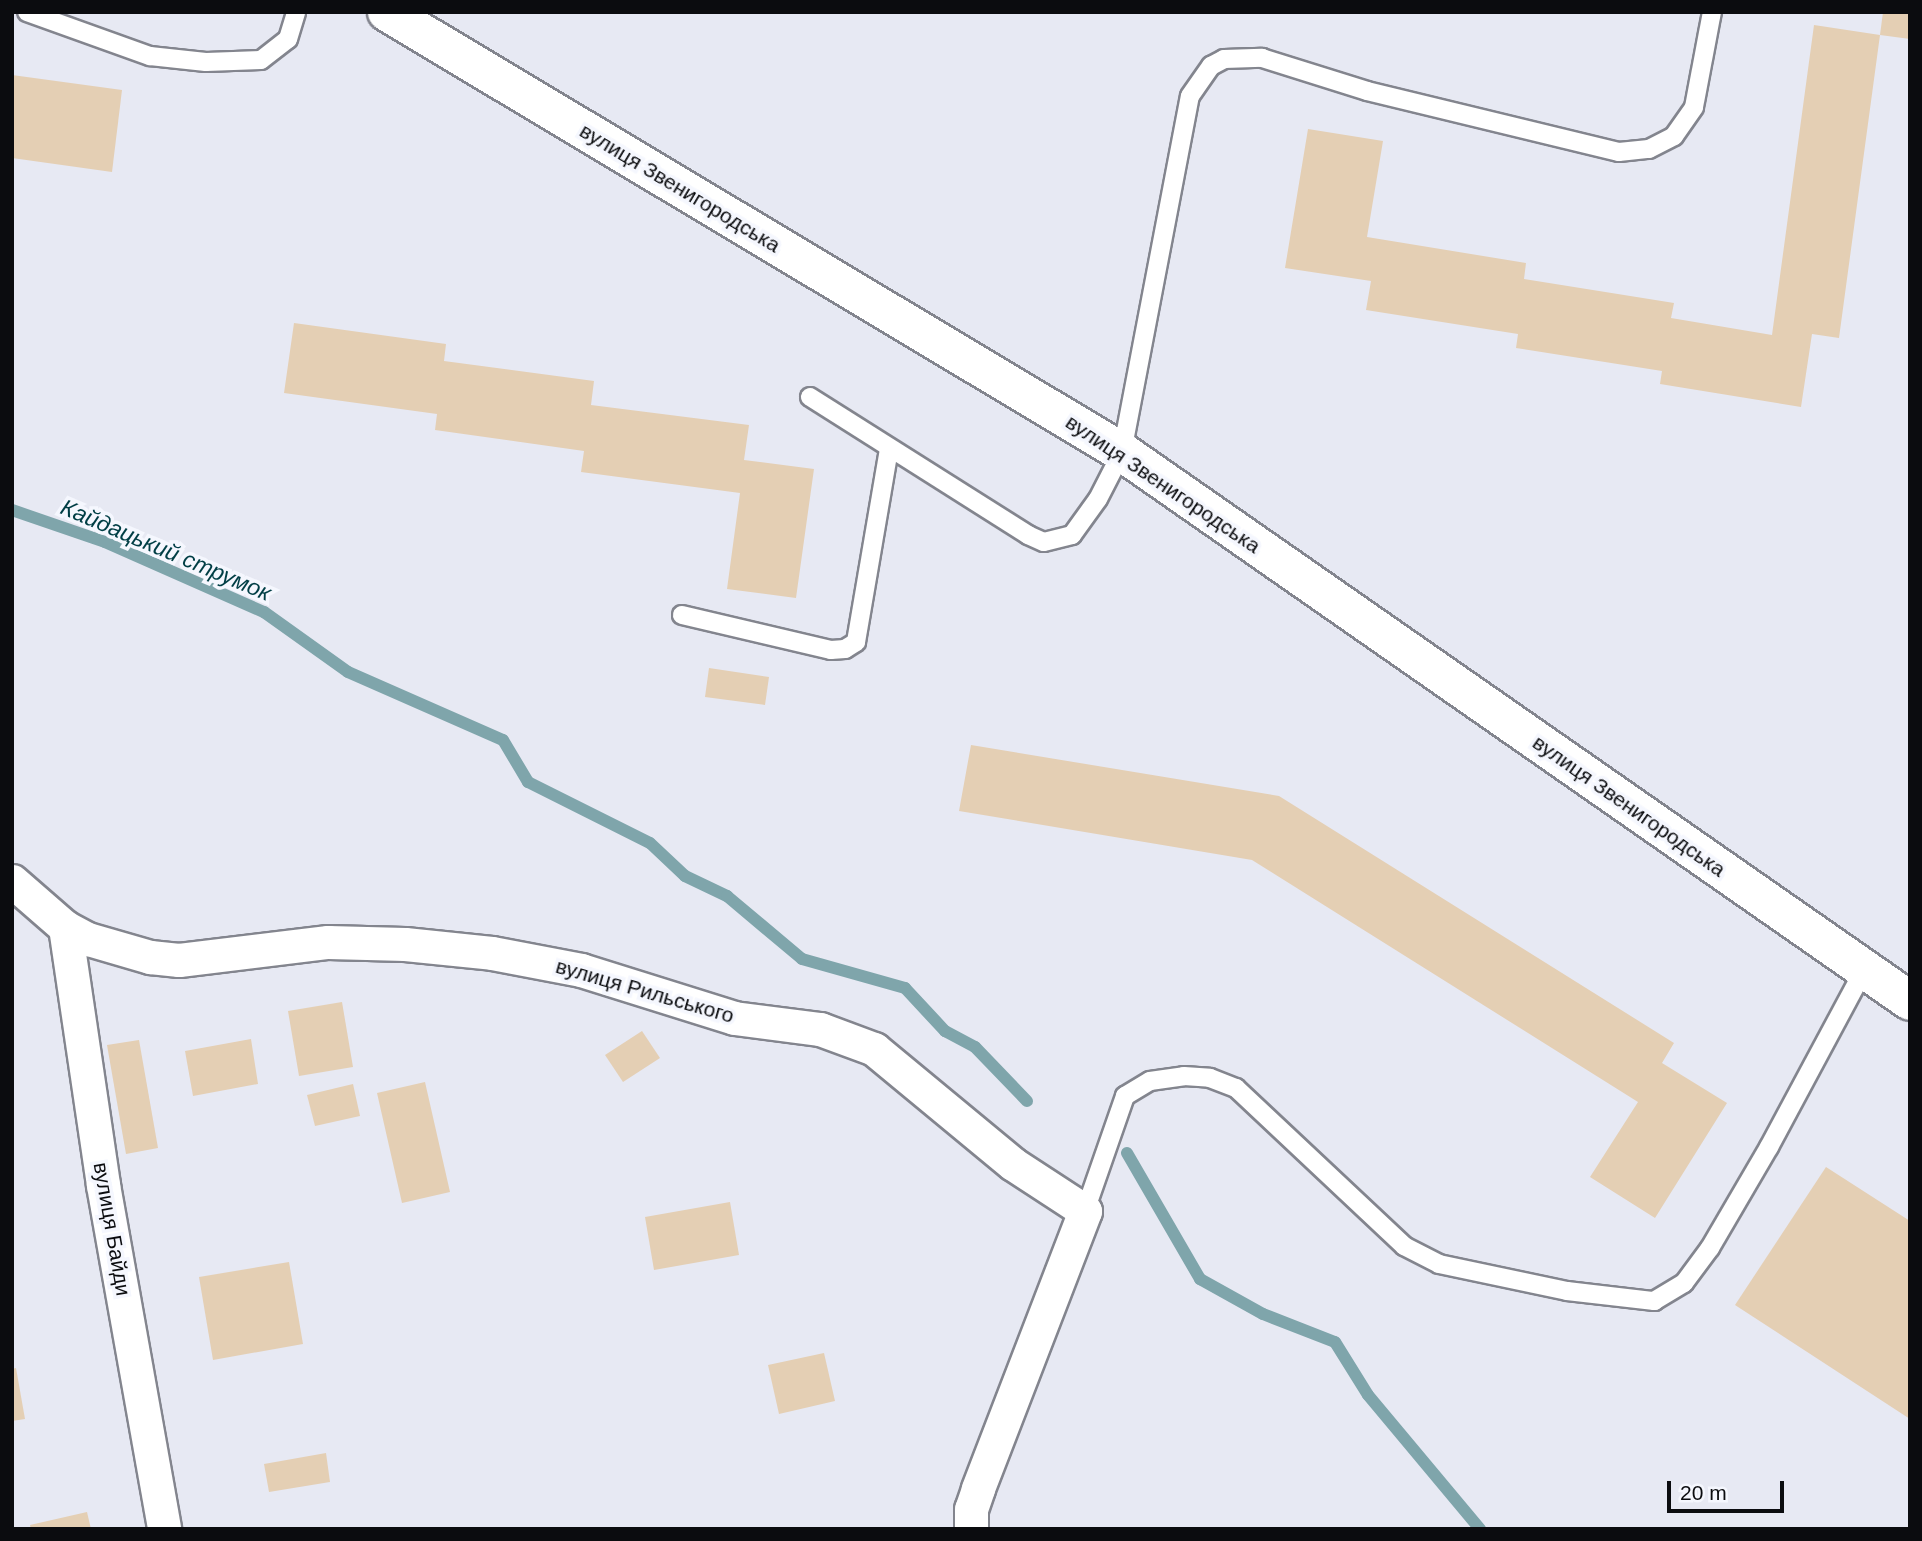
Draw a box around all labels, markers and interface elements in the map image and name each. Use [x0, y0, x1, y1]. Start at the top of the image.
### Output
street label: вулиця Звенигородська [575, 118, 785, 258]
street label: вулиця Звенигородська [1061, 409, 1265, 559]
water label: Кайдацький струмок [57, 493, 275, 607]
street label: вулиця Звенигородська [1528, 730, 1730, 882]
street label: вулиця Рильського [553, 953, 737, 1029]
street label: вулиця Байди [88, 1160, 136, 1298]
scale bar [1670, 1468, 1787, 1512]
text: 20 m [1680, 1481, 1727, 1504]

